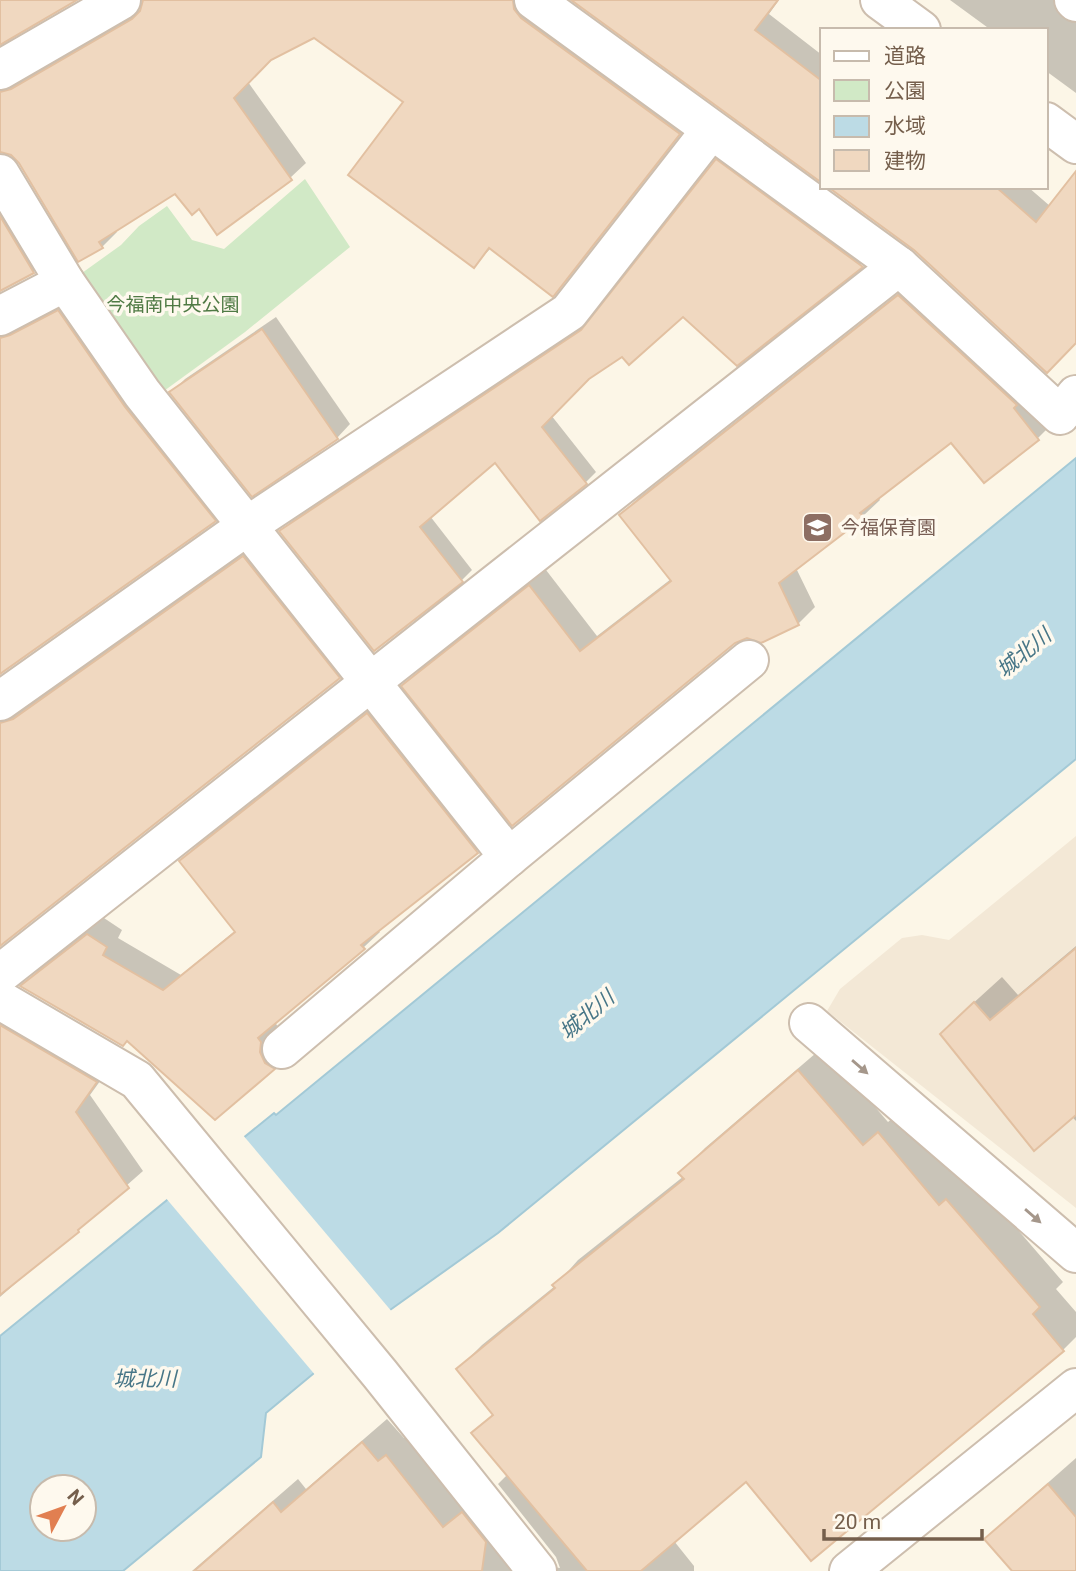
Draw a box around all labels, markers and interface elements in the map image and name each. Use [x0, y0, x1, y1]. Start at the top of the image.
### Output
legend [820, 28, 1048, 189]
text: 道路 [884, 44, 926, 68]
text: 公園 [884, 79, 926, 103]
text: 水域 [884, 114, 926, 138]
text: 建物 [884, 149, 926, 173]
park label: 今福南中央公園 [106, 293, 240, 316]
school or university icon: 今福保育園 [801, 510, 835, 544]
place label: 今福保育園 [841, 516, 936, 539]
water label: 城北川 [992, 622, 1057, 682]
water label: 城北川 [555, 984, 620, 1044]
one-way arrow [852, 1059, 869, 1074]
one-way arrow [1024, 1208, 1041, 1223]
water label: 城北川 [114, 1367, 178, 1391]
north arrow [28, 1473, 98, 1543]
text: N [62, 1485, 89, 1510]
scale bar [824, 1498, 982, 1542]
text: 20 m [834, 1510, 881, 1534]

